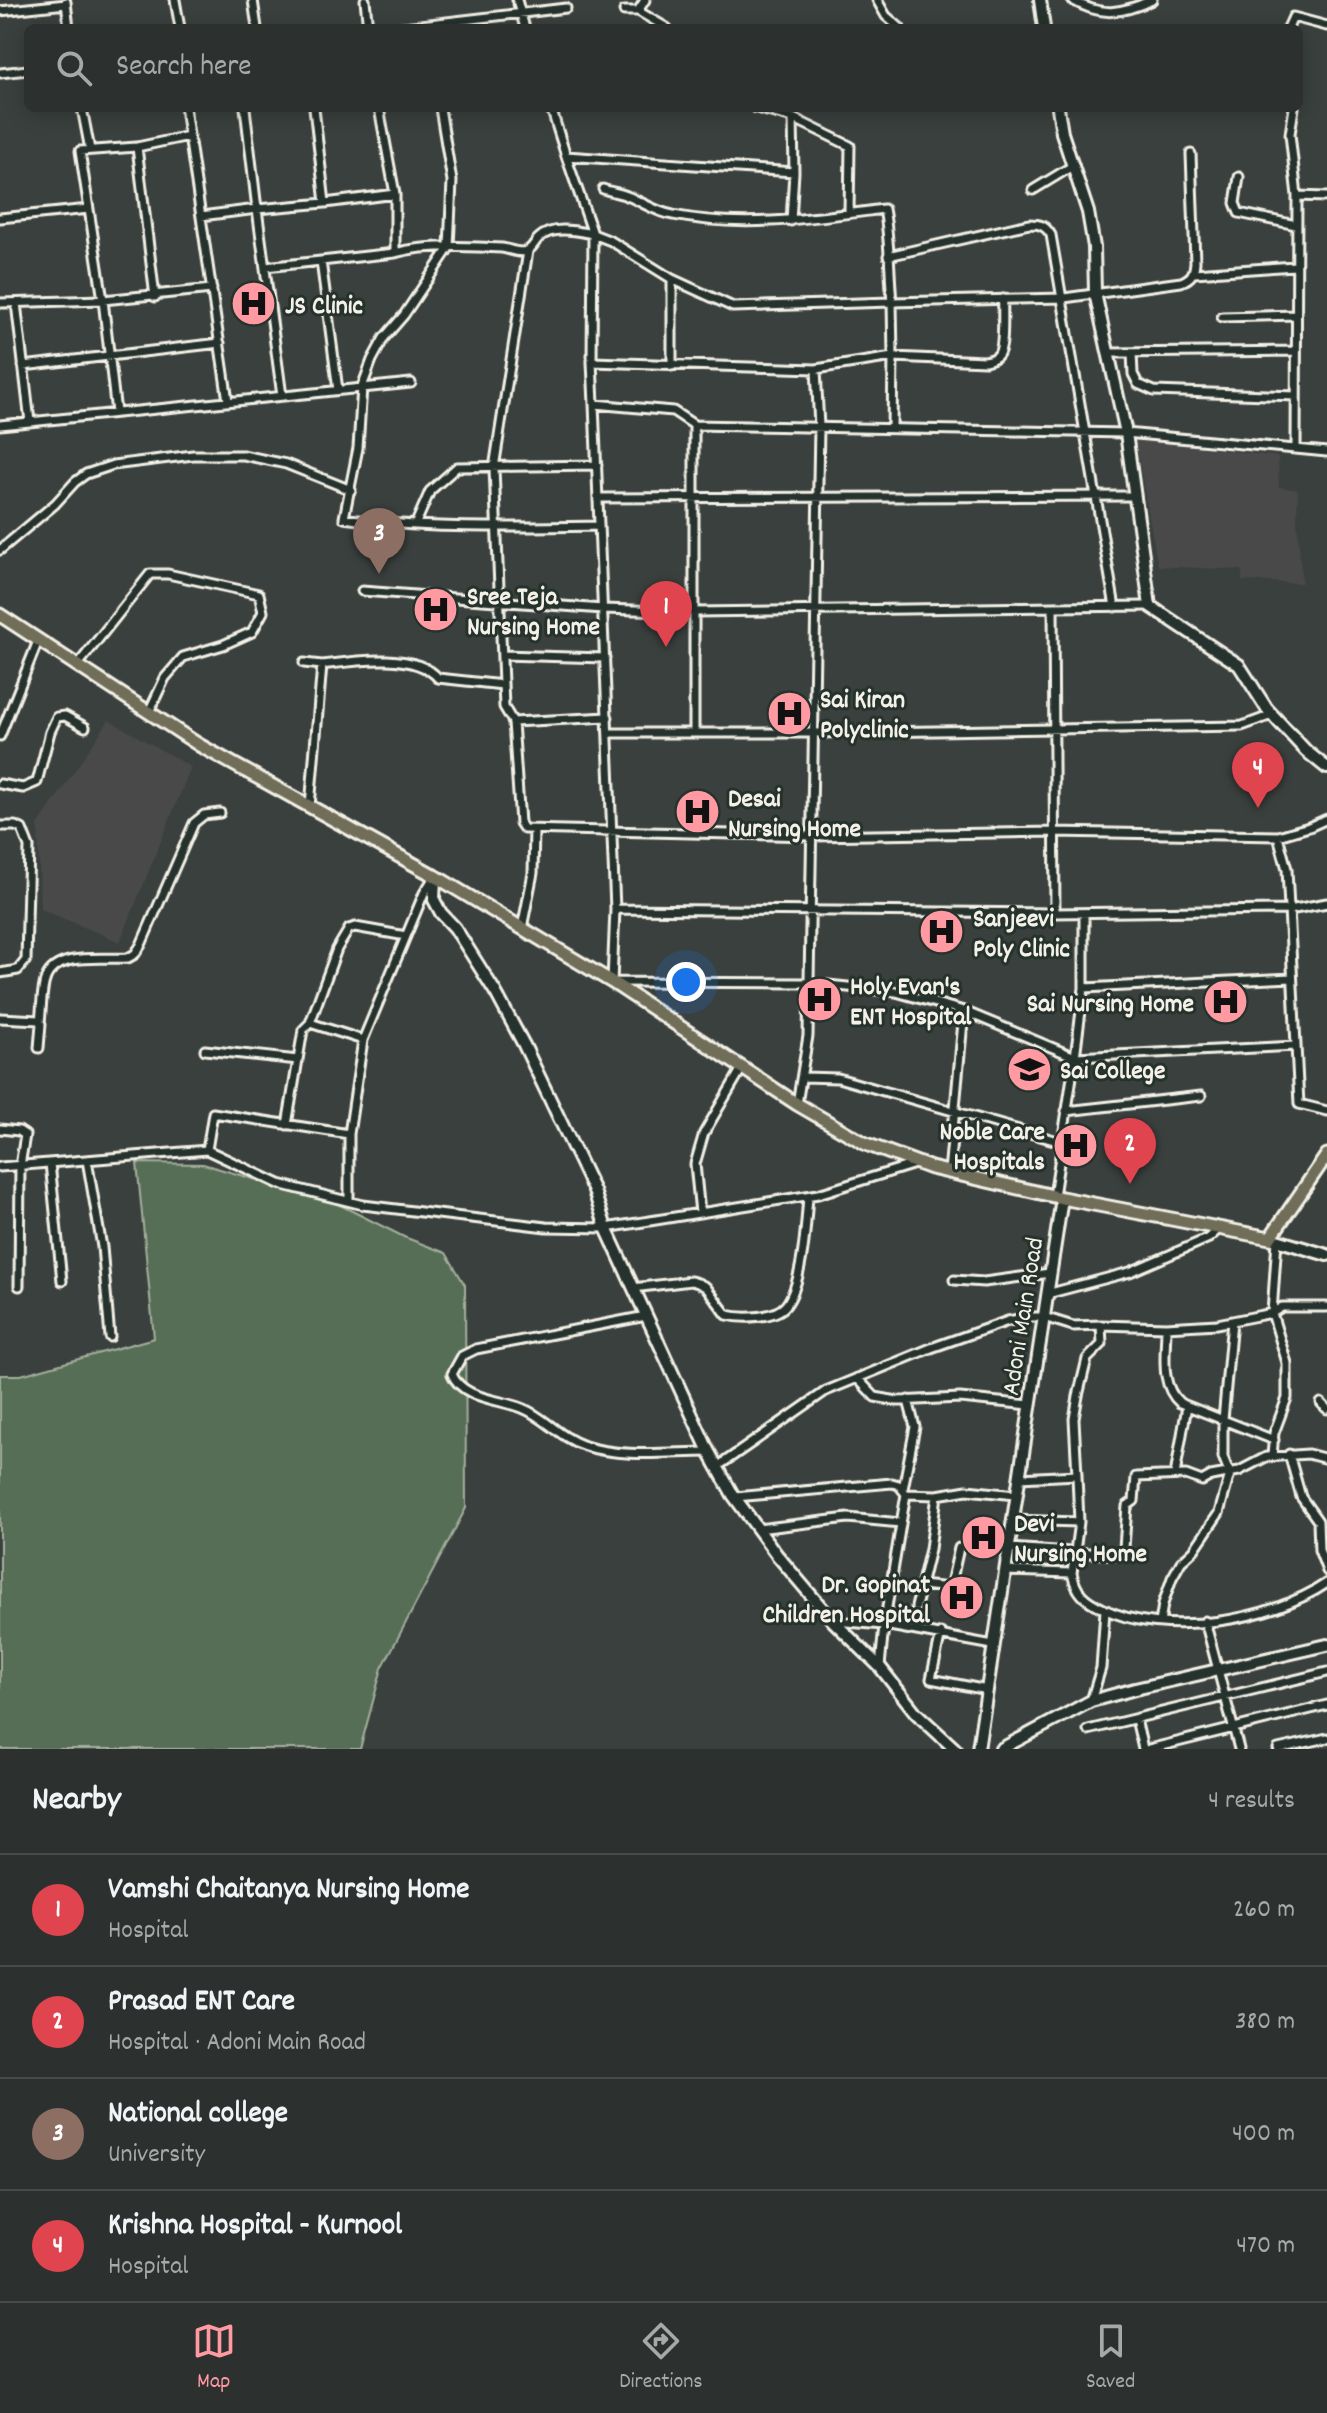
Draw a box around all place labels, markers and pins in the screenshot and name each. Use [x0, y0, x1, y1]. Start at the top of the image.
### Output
hospital icon: JS Clinic [230, 280, 278, 328]
place label: JS Clinic [285, 289, 363, 326]
pin: 3 [353, 508, 405, 574]
place label: Sree Teja Nursing Home [467, 580, 600, 647]
pin: 1 [640, 581, 692, 647]
hospital icon: Sree Teja Nursing Home [412, 586, 460, 634]
place label: Sai Kiran Polyclinic [820, 683, 909, 750]
hospital icon: Sai Kiran Polyclinic [765, 689, 813, 737]
pin: 4 [1232, 742, 1284, 808]
place label: Desai Nursing Home [728, 782, 861, 849]
hospital icon: Desai Nursing Home [673, 788, 721, 836]
place label: Sanjeevi Poly Clinic [973, 902, 1070, 969]
hospital icon: Sanjeevi Poly Clinic [918, 908, 966, 956]
place label: Holy Evan's ENT Hospital [850, 970, 972, 1037]
hospital icon: Holy Evan's ENT Hospital [795, 976, 843, 1024]
hospital icon: Sai Nursing Home [1201, 978, 1249, 1026]
place label: Sai Nursing Home [1027, 987, 1194, 1024]
school or university icon: Sai College [1005, 1045, 1053, 1093]
place label: Sai College [1060, 1054, 1165, 1091]
place label: Noble Care Hospitals [940, 1115, 1045, 1182]
pin: 2 [1104, 1118, 1156, 1184]
hospital icon: Noble Care Hospitals [1052, 1121, 1100, 1169]
place label: Devi Nursing Home [1014, 1507, 1147, 1574]
hospital icon: Devi Nursing Home [959, 1513, 1007, 1561]
place label: Dr. Gopinat Children Hospital [763, 1568, 931, 1635]
hospital icon: Dr. Gopinat Children Hospital [937, 1574, 985, 1622]

